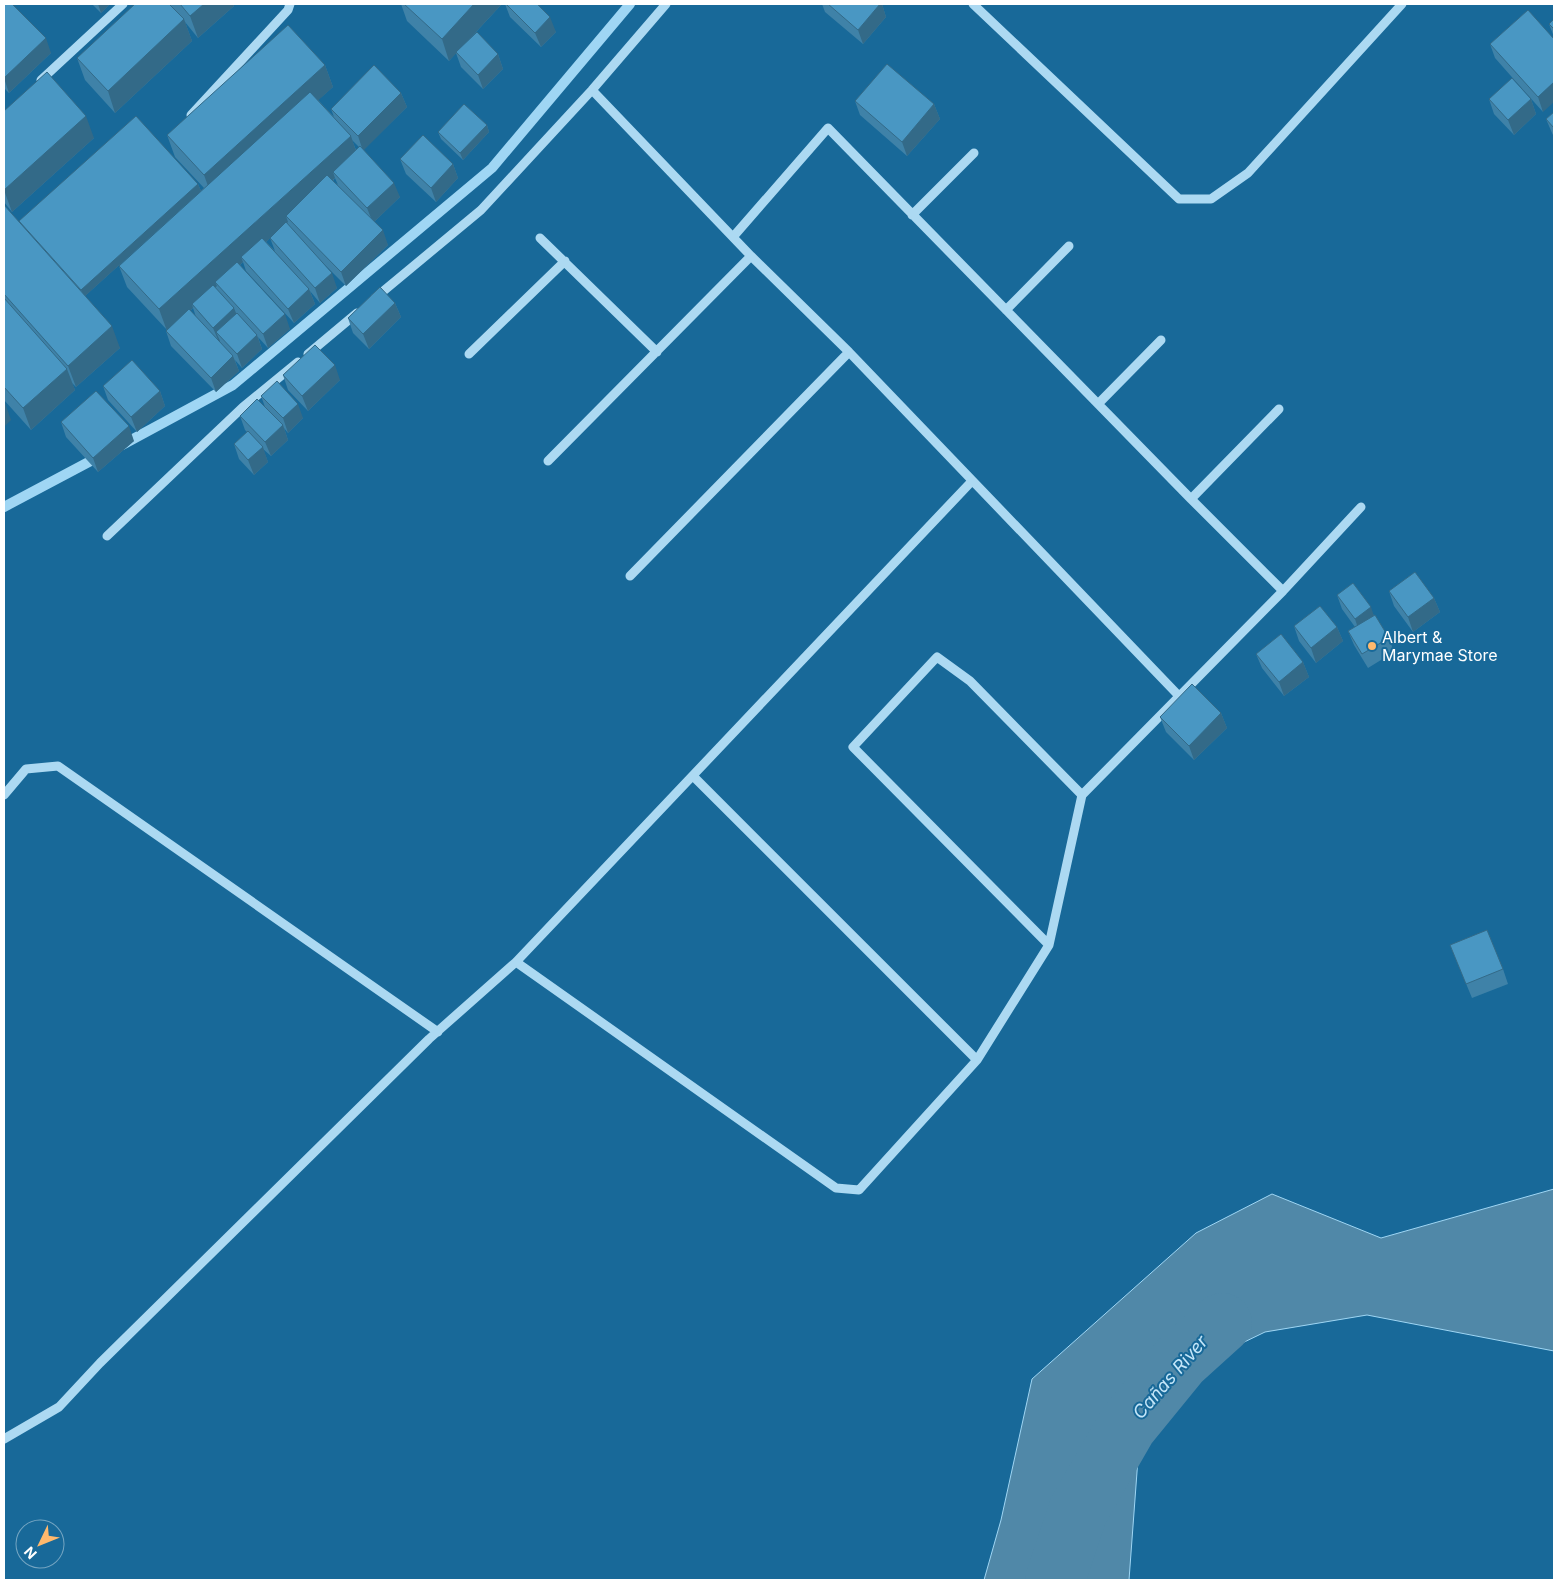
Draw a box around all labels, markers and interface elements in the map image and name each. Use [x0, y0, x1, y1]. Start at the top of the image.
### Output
place label: Albert & Marymae Store [1382, 627, 1498, 665]
marker: Albert & Marymae Store [1366, 640, 1378, 652]
water label: Cañas River [1128, 1330, 1213, 1423]
north arrow [15, 1519, 65, 1569]
text: N [20, 1544, 40, 1563]

